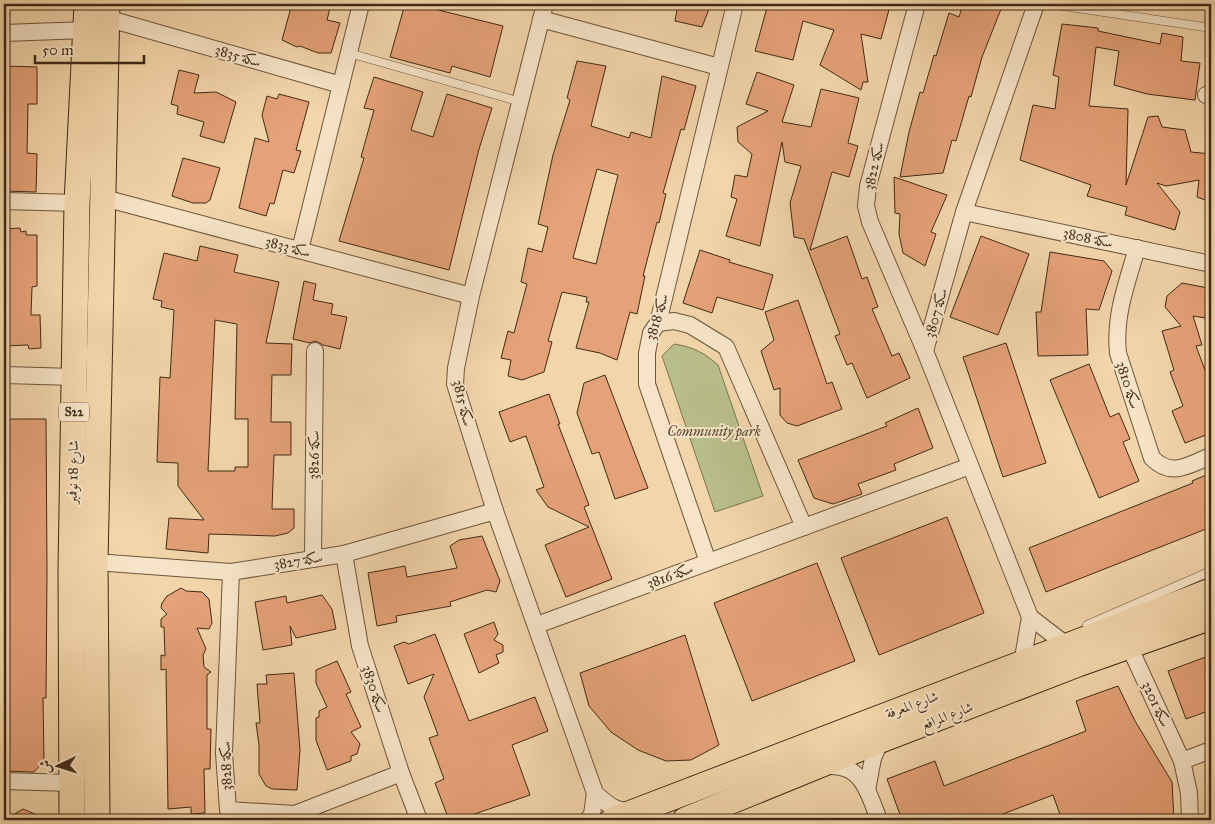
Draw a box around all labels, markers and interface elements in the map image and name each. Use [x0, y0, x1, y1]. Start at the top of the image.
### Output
scale bar [35, 32, 144, 64]
text: 50 m [42, 41, 74, 59]
street label: سكة 3835 [213, 41, 263, 71]
street label: سكة 3822 [860, 140, 888, 192]
street label: سكة 3808 [1061, 224, 1115, 252]
street label: سكة 3833 [263, 233, 313, 261]
street label: سكة 3807 [921, 286, 951, 340]
street label: سكة 3818 [642, 291, 672, 343]
street label: سكة 3810 [1112, 359, 1144, 411]
street label: سكة 3815 [449, 378, 477, 428]
road number: S22 [59, 402, 89, 422]
park label: Community park [667, 423, 761, 441]
street label: سكة 3826 [305, 430, 323, 480]
street label: شارع 18 نوفمبر [64, 440, 85, 506]
street label: سكة 3827 [272, 549, 324, 573]
street label: سكة 3816 [645, 560, 695, 592]
street label: سكة 3830 [358, 663, 390, 715]
street label: سكة 3201 [1138, 679, 1174, 729]
street label: شارع المعرفة [883, 688, 942, 725]
street label: شارع المرافع [919, 698, 977, 738]
street label: سكة 3828 [217, 741, 235, 791]
north arrow [32, 742, 82, 792]
text: ش [37, 759, 54, 774]

